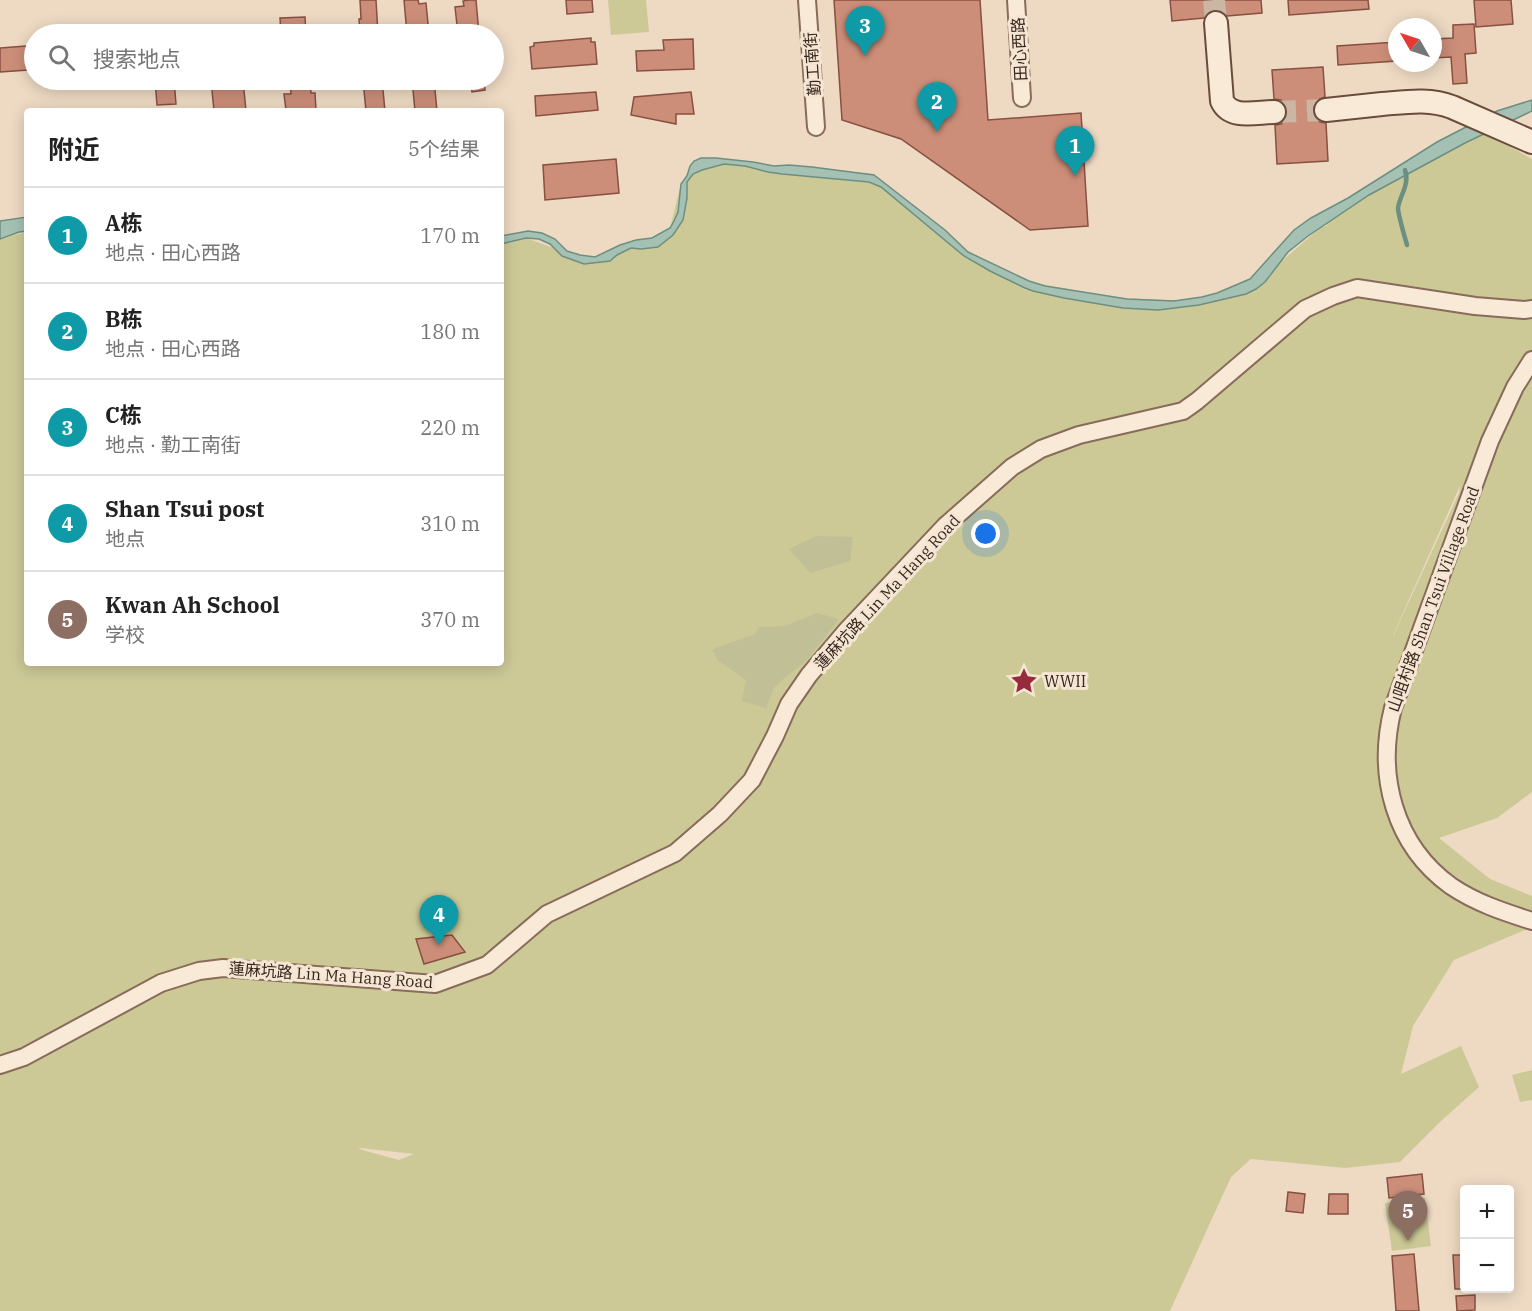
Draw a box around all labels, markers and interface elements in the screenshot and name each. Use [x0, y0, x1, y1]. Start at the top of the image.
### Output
pin: 3 [846, 7, 884, 56]
street label: 田心西路 [1007, 17, 1031, 81]
north arrow [1388, 18, 1442, 72]
search box [24, 24, 504, 90]
street label: 勤工南街 [800, 31, 824, 97]
icon: search [45, 41, 78, 74]
text: 搜索地点 [93, 44, 181, 73]
pin: 2 [918, 82, 956, 132]
pin: 1 [1056, 126, 1094, 176]
text: 附近 [48, 132, 100, 166]
text: 5个结果 [408, 135, 480, 162]
text: A栋 [105, 208, 142, 237]
text: 1 [62, 222, 74, 249]
text: 170 m [420, 222, 480, 249]
text: 地点 · 田心西路 [105, 239, 241, 266]
text: B栋 [105, 304, 143, 333]
text: 2 [62, 318, 74, 345]
text: 180 m [420, 318, 480, 345]
text: 地点 · 田心西路 [105, 335, 241, 362]
text: C栋 [105, 400, 142, 429]
text: 3 [62, 414, 74, 441]
text: 220 m [420, 414, 480, 441]
text: 地点 · 勤工南街 [105, 431, 241, 458]
street label: 山咀村路 Shan Tsui Village Road [1383, 483, 1483, 715]
text: Shan Tsui post [105, 494, 264, 523]
text: 4 [62, 510, 74, 537]
text: 310 m [420, 510, 480, 537]
street label: 蓮麻坑路 Lin Ma Hang Road [810, 510, 964, 674]
your location [971, 519, 1000, 548]
text: 地点 [105, 525, 145, 552]
text: Kwan Ah School [105, 590, 280, 619]
text: 5 [62, 606, 74, 633]
text: 370 m [420, 606, 480, 633]
text: 学校 [105, 621, 145, 648]
place icon: WWII [1009, 666, 1039, 696]
place label: WWII [1044, 671, 1086, 691]
pin: 4 [420, 896, 458, 945]
street label: 蓮麻坑路 Lin Ma Hang Road [228, 958, 434, 992]
map controls [1460, 1185, 1514, 1293]
button: + [1460, 1185, 1514, 1239]
pin: 5 [1388, 1192, 1428, 1241]
button: − [1460, 1239, 1514, 1293]

